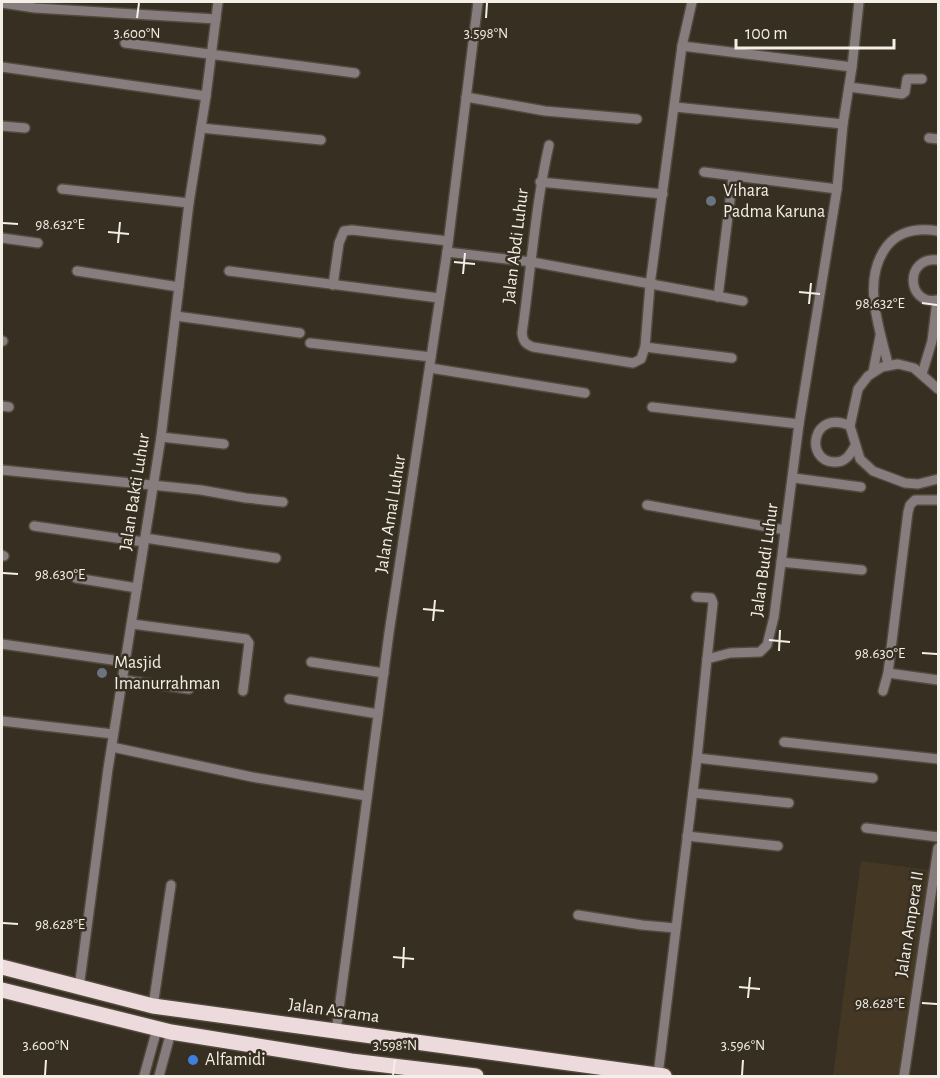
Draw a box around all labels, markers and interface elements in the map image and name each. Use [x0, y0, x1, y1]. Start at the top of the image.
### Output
scale bar [736, 12, 894, 50]
text: 100 m [745, 25, 788, 43]
text: 3.600°N [113, 26, 161, 41]
text: 3.598°N [464, 26, 508, 41]
place label: Vihara Padma Karuna [723, 182, 825, 221]
street label: Jalan Abdi Luhur [500, 187, 532, 304]
marker: Vihara Padma Karuna [704, 194, 718, 208]
text: 98.632°E [35, 217, 85, 232]
text: 98.632°E [855, 296, 905, 311]
street label: Jalan Bakti Luhur [117, 432, 153, 552]
street label: Jalan Amal Luhur [373, 453, 409, 574]
street label: Jalan Budi Luhur [748, 502, 782, 618]
text: 98.630°E [35, 567, 85, 582]
text: 98.630°E [855, 646, 905, 661]
place label: Masjid Imanurrahman [114, 654, 220, 693]
marker: Masjid Imanurrahman [95, 666, 109, 680]
street label: Jalan Ampera II [893, 870, 927, 978]
text: 98.628°E [35, 917, 85, 932]
street label: Jalan Asrama [287, 996, 381, 1026]
text: 98.628°E [855, 996, 905, 1011]
text: 3.600°N [22, 1038, 70, 1053]
text: 3.598°N [373, 1038, 417, 1053]
text: 3.596°N [721, 1038, 765, 1053]
place label: Alfamidi [205, 1051, 266, 1069]
marker: Alfamidi [186, 1053, 200, 1067]

